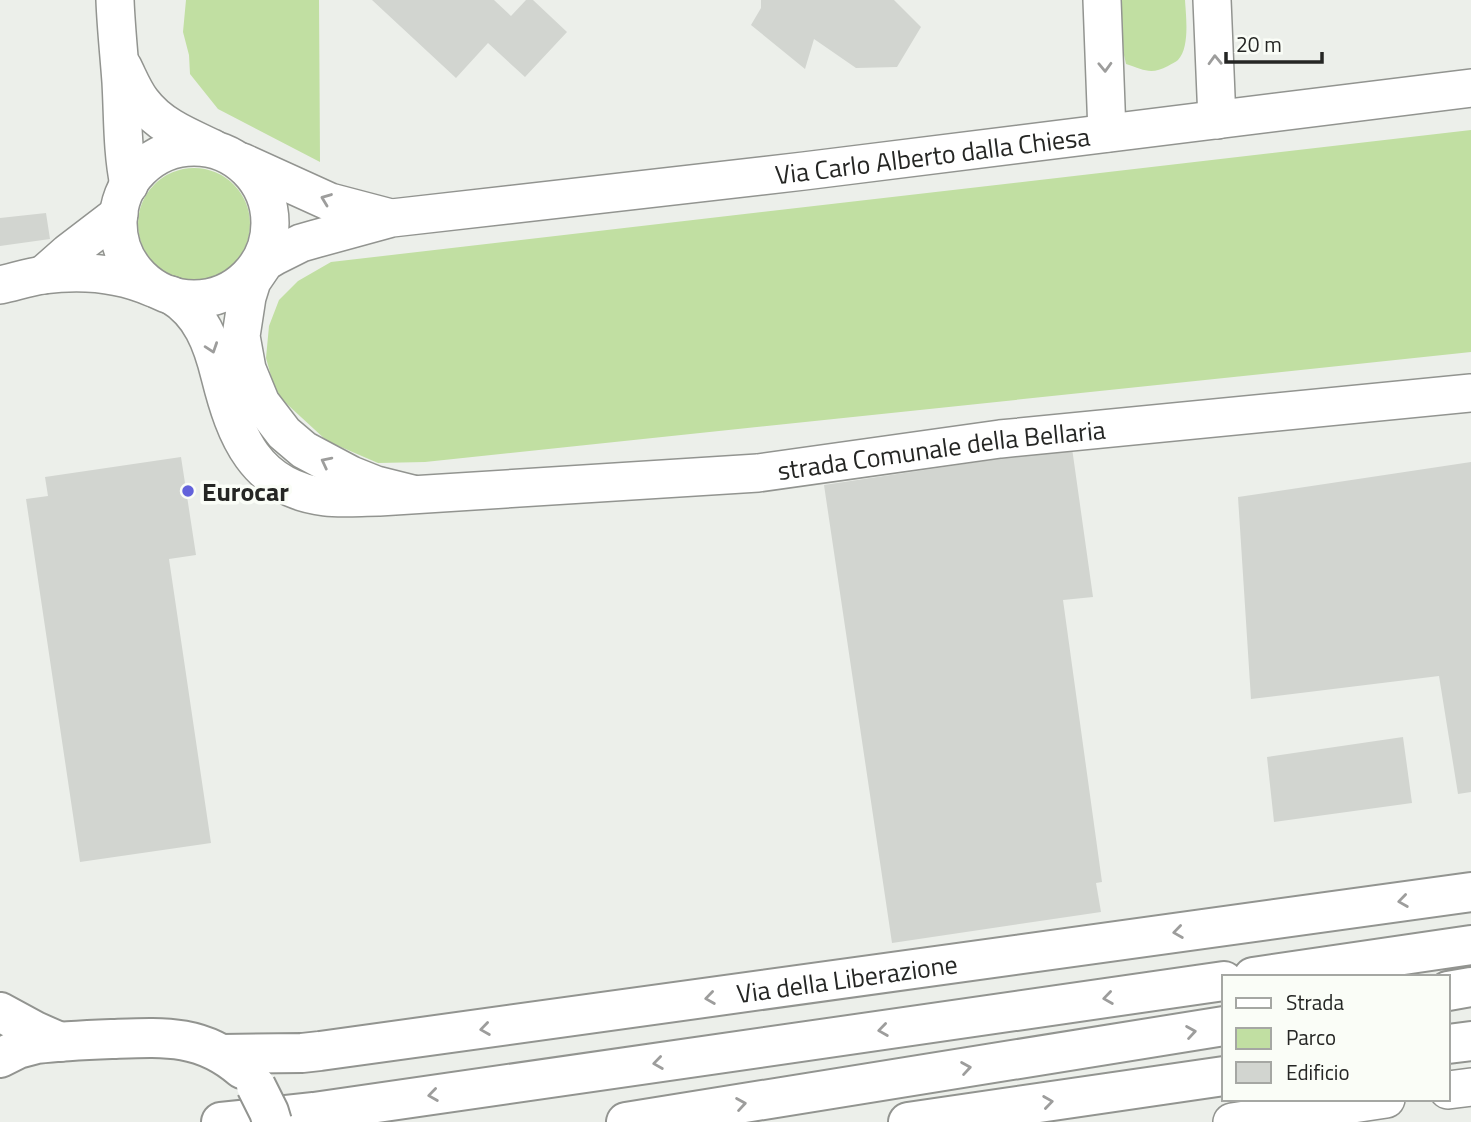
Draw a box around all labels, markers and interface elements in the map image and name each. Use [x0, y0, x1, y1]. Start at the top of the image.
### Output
scale bar [1226, 21, 1322, 65]
text: 20 m [1236, 28, 1282, 60]
one-way arrow [1207, 54, 1222, 65]
one-way arrow [1098, 61, 1113, 72]
street label: Via Carlo Alberto dalla Chiesa [773, 116, 1092, 194]
one-way arrow [321, 194, 333, 208]
one-way arrow [204, 341, 218, 353]
street label: strada Comunale della Bellaria [775, 409, 1107, 490]
one-way arrow [320, 457, 333, 470]
place label: Eurocar [202, 472, 289, 511]
marker: Eurocar [180, 483, 196, 499]
one-way arrow [1398, 893, 1409, 908]
one-way arrow [1172, 925, 1184, 940]
street label: Via della Liberazione [734, 944, 960, 1013]
legend [1222, 975, 1450, 1101]
text: Strada [1286, 986, 1344, 1018]
one-way arrow [704, 990, 716, 1005]
one-way arrow [1102, 990, 1114, 1005]
one-way arrow [479, 1021, 491, 1036]
text: Parco [1286, 1021, 1336, 1053]
one-way arrow [877, 1022, 889, 1037]
one-way arrow [1185, 1025, 1197, 1040]
one-way arrow [652, 1055, 664, 1070]
text: Edificio [1286, 1056, 1350, 1088]
one-way arrow [960, 1061, 972, 1076]
one-way arrow [427, 1087, 439, 1102]
one-way arrow [1042, 1094, 1054, 1109]
one-way arrow [735, 1096, 747, 1111]

